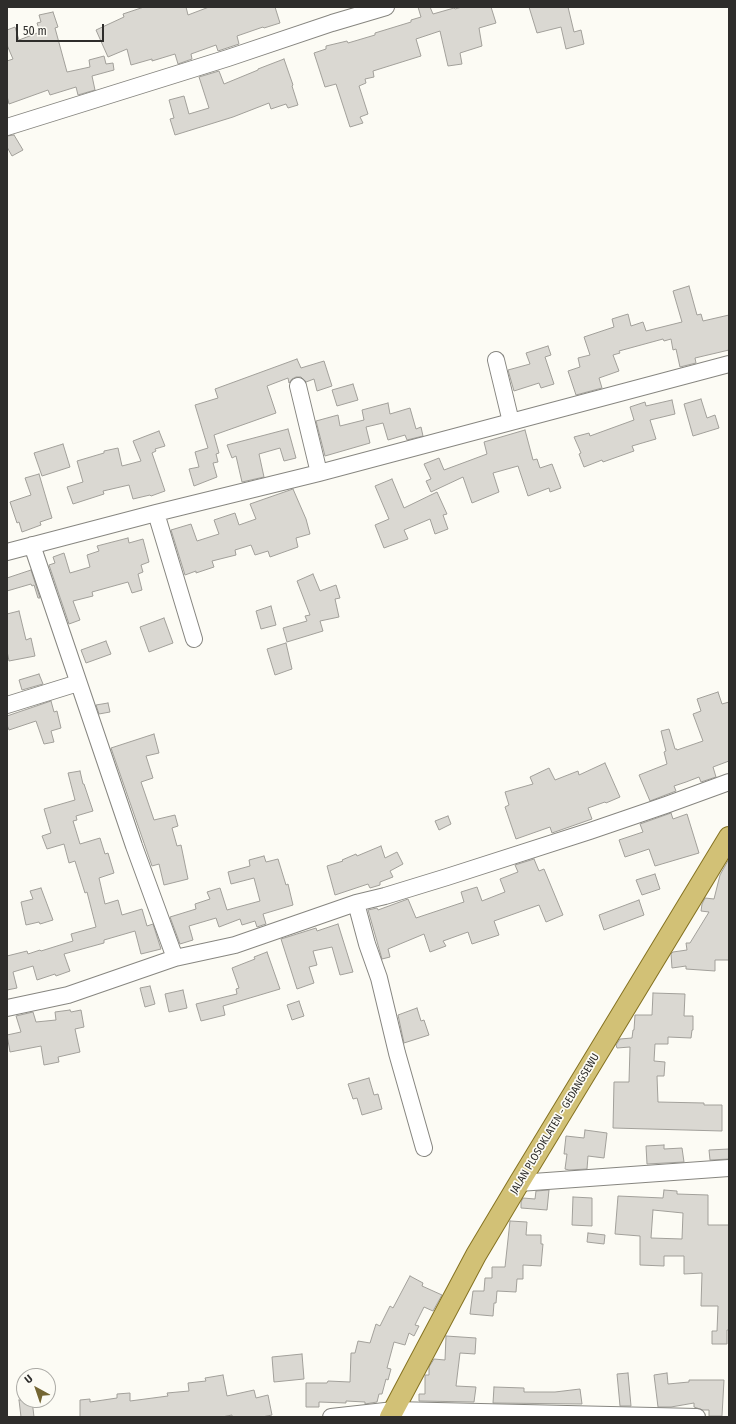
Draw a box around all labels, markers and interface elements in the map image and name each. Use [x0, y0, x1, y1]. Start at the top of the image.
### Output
scale bar [18, 16, 106, 42]
text: 50 m [23, 24, 47, 38]
street label: JALAN PLOSOKLATEN - GEDANGSEWU [508, 1051, 602, 1197]
north arrow [16, 1368, 56, 1408]
text: U [22, 1372, 35, 1386]

